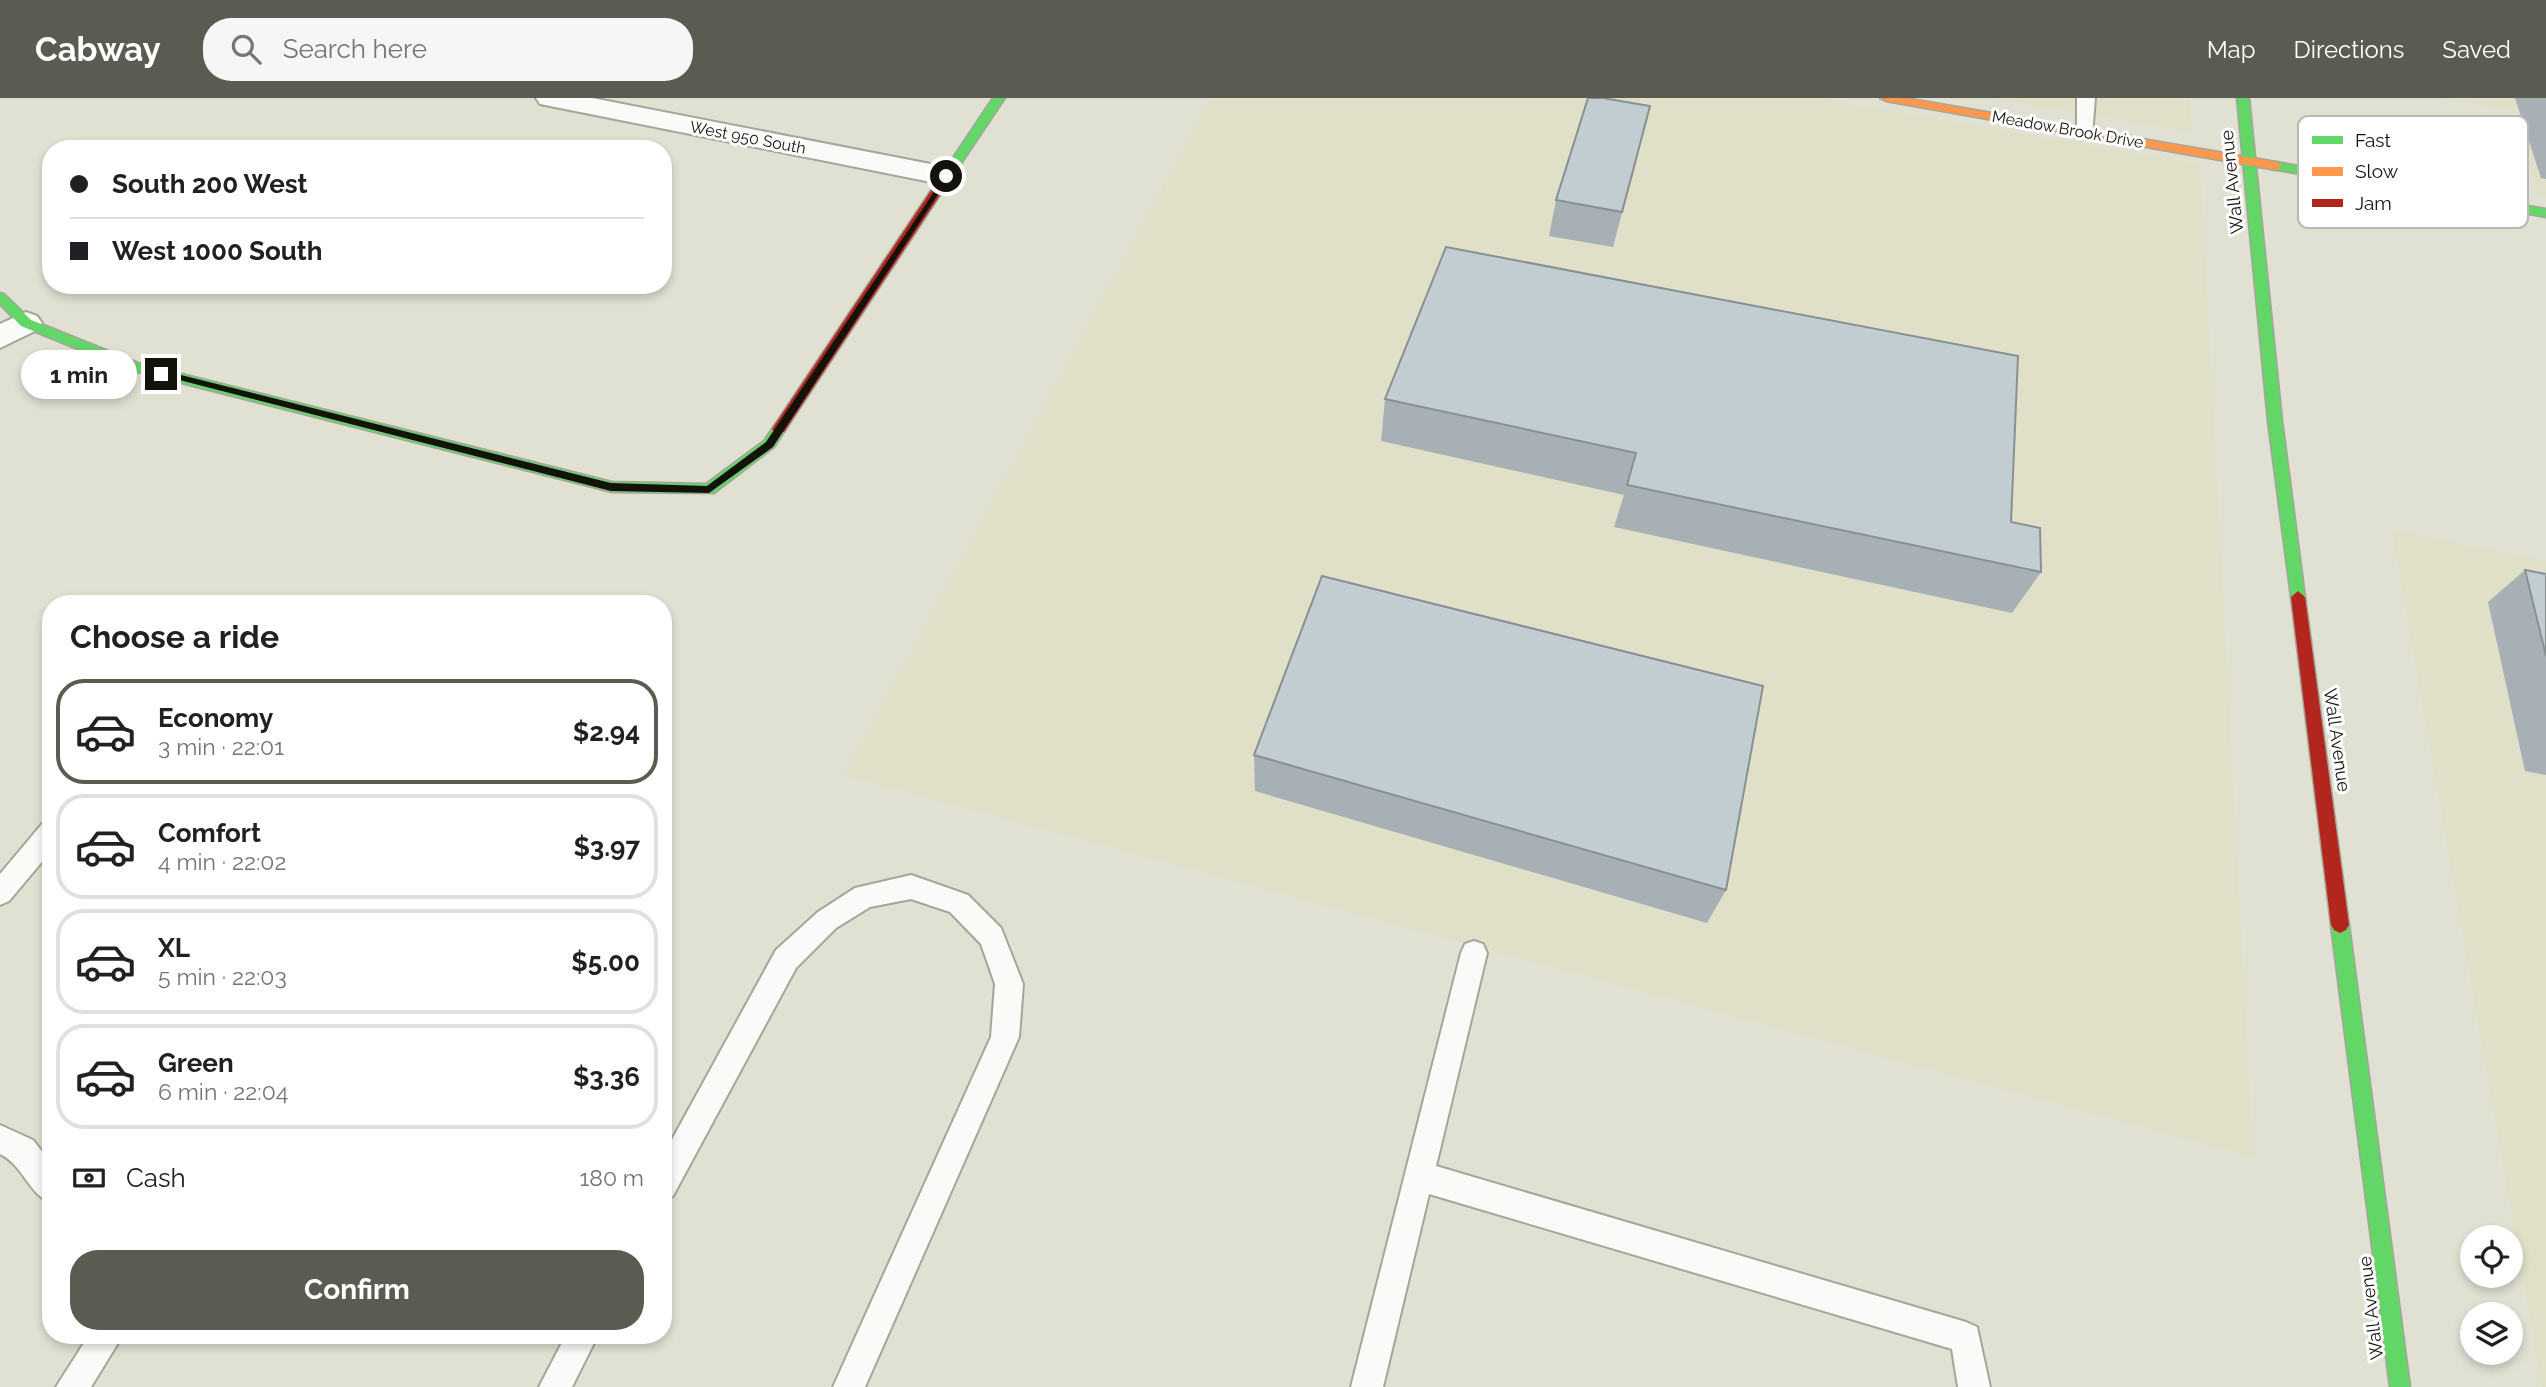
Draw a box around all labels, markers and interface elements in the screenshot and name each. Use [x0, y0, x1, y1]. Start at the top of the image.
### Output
search box [203, 18, 693, 81]
text: Cabway [35, 30, 161, 69]
icon: search [227, 30, 265, 68]
text: Search here [283, 34, 427, 64]
text: Map [2207, 35, 2256, 64]
text: Directions [2294, 35, 2404, 64]
text: Saved [2442, 35, 2511, 64]
street label: Meadow Brook Drive [1991, 107, 2145, 152]
legend [2298, 116, 2528, 228]
street label: West 950 South [688, 117, 807, 158]
street label: Wall Avenue [2216, 129, 2247, 235]
text: Fast [2355, 129, 2391, 151]
route start [930, 160, 962, 192]
text: Slow [2355, 160, 2399, 182]
text: South 200 West [112, 169, 307, 199]
text: Jam [2355, 192, 2392, 214]
text: West 1000 South [112, 236, 323, 266]
callout: 1 min [21, 350, 136, 398]
route end [145, 358, 177, 390]
text: 1 min [50, 361, 108, 388]
text: Choose a ride [70, 618, 279, 655]
street label: Wall Avenue [2320, 687, 2355, 793]
icon: car [74, 700, 137, 763]
text: Economy [158, 703, 273, 733]
text: $2.94 [573, 717, 640, 747]
text: 3 min · 22:01 [158, 733, 284, 760]
icon: car [74, 815, 137, 878]
text: Comfort [158, 818, 261, 848]
text: $3.97 [573, 832, 640, 862]
text: 4 min · 22:02 [158, 848, 286, 875]
icon: car [74, 930, 137, 993]
text: XL [158, 933, 190, 963]
text: $5.00 [571, 947, 640, 977]
text: 5 min · 22:03 [158, 963, 287, 990]
icon: car [74, 1045, 137, 1108]
text: Green [158, 1048, 234, 1078]
text: $3.36 [573, 1062, 640, 1092]
text: 6 min · 22:04 [158, 1078, 288, 1105]
icon: cash [70, 1159, 108, 1197]
text: Cash [126, 1163, 186, 1193]
text: 180 m [579, 1164, 644, 1191]
map controls [2460, 1225, 2523, 1365]
button: locate [2460, 1225, 2523, 1288]
button: Confirm [70, 1250, 644, 1330]
street label: Wall Avenue [2354, 1255, 2387, 1361]
button: layers [2460, 1302, 2523, 1365]

